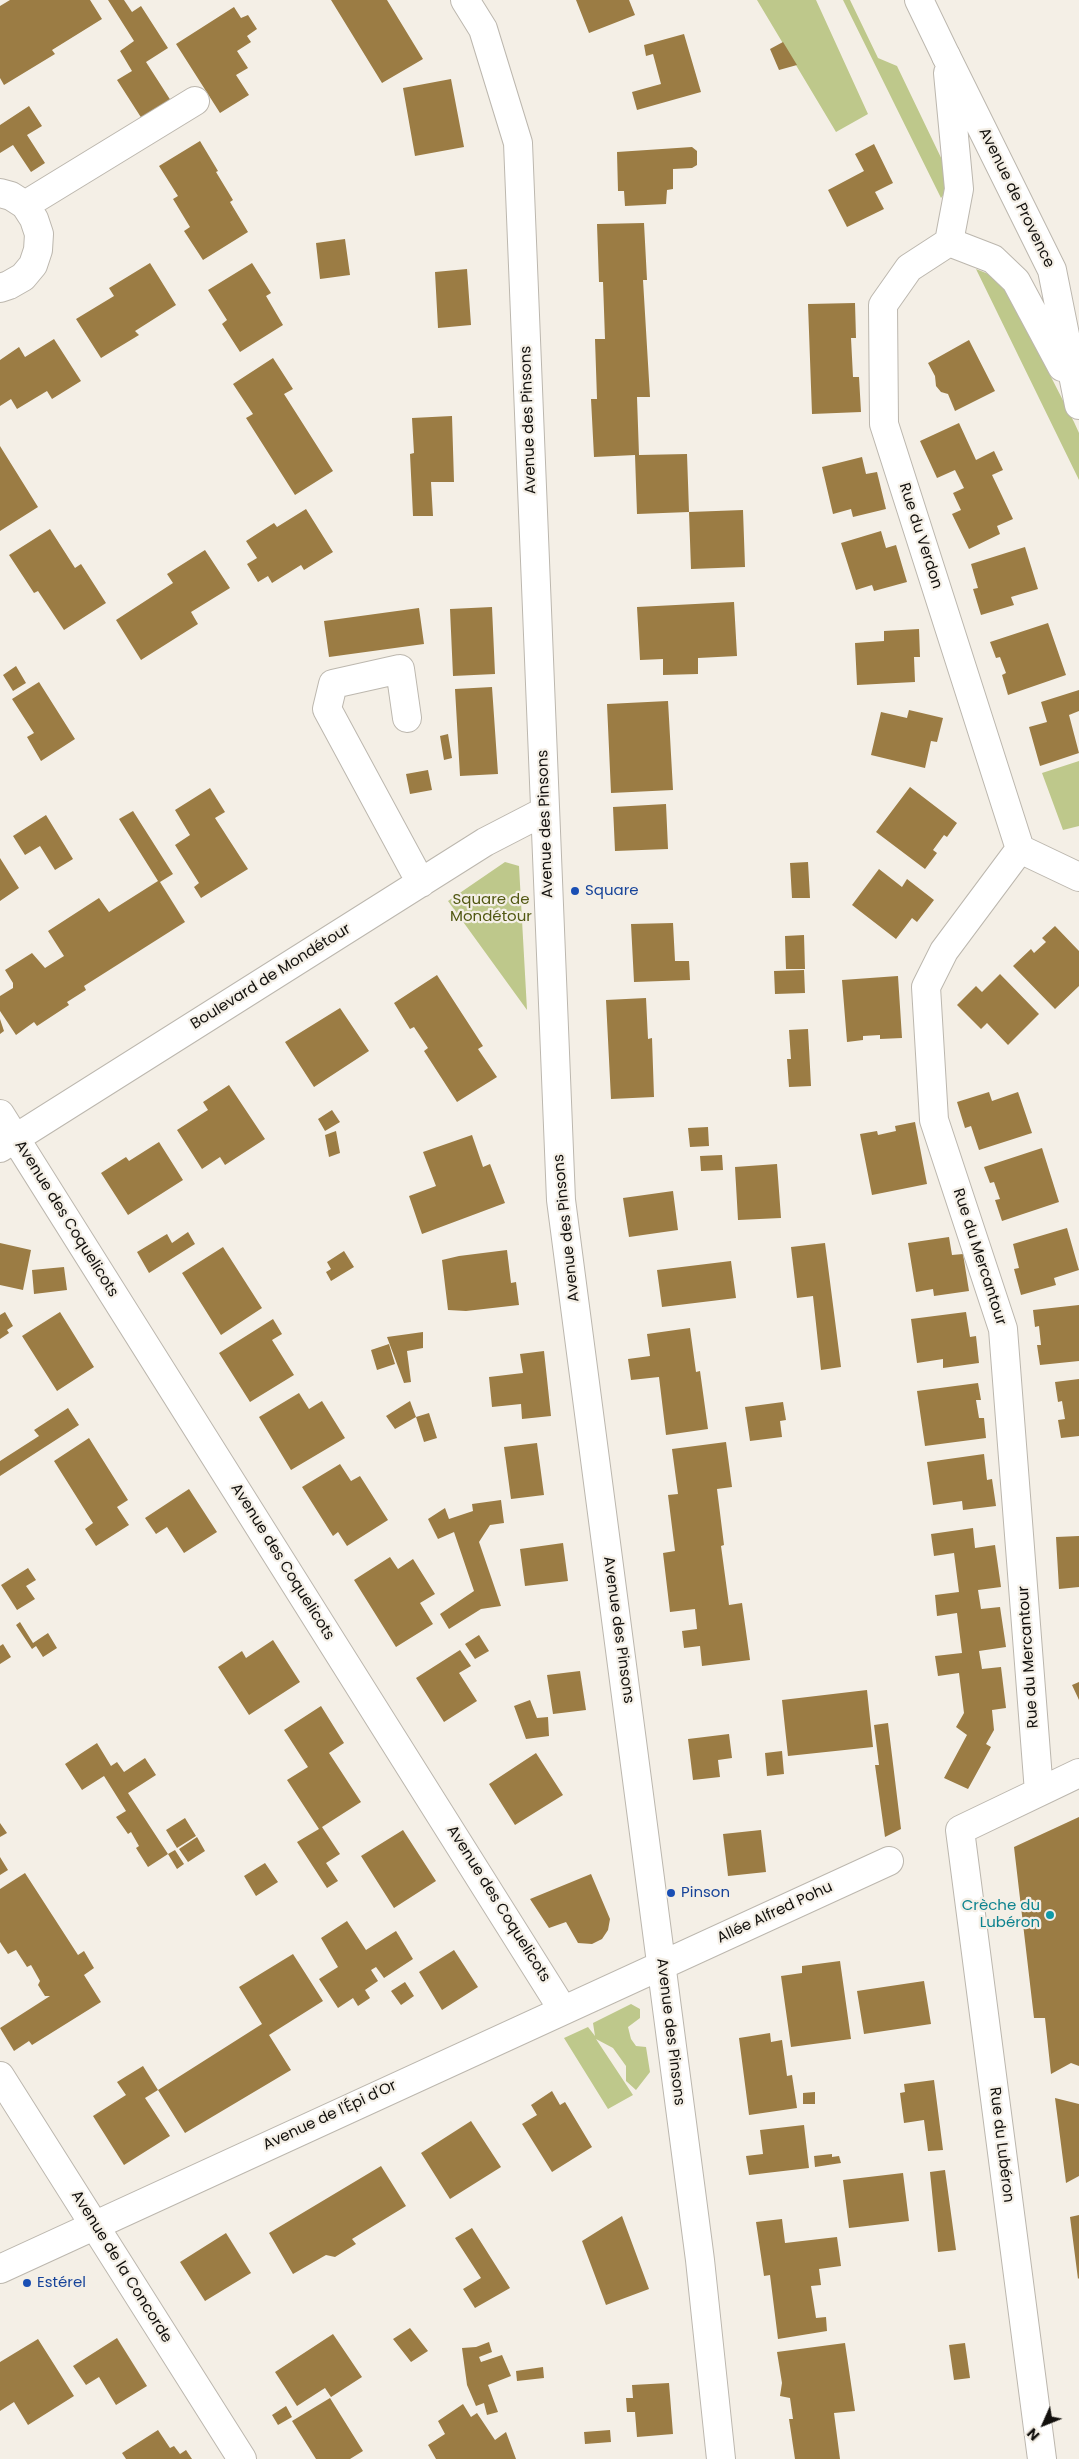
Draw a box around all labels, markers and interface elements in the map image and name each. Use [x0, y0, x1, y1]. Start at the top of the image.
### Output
street label: Avenue de Provence [974, 125, 1058, 271]
street label: Avenue des Pinsons [517, 346, 541, 494]
street label: Rue du Verdon [894, 481, 946, 591]
street label: Avenue des Pinsons [534, 750, 558, 898]
place label: Square [585, 882, 639, 900]
marker: Square [569, 885, 581, 897]
park label: Square de Mondétour [450, 891, 532, 926]
street label: Boulevard de Mondétour [188, 920, 354, 1034]
street label: Avenue des Coquelicots [10, 1137, 122, 1301]
street label: Avenue des Pinsons [550, 1153, 584, 1303]
street label: Rue du Mercantour [948, 1186, 1010, 1328]
street label: Avenue des Coquelicots [226, 1480, 338, 1644]
street label: Avenue des Pinsons [599, 1555, 637, 1705]
street label: Rue du Mercantour [1015, 1585, 1043, 1729]
street label: Avenue des Coquelicots [442, 1822, 554, 1986]
street label: Allée Alfred Pohu [714, 1878, 836, 1948]
place label: Pinson [681, 1884, 730, 1902]
marker: Pinson [665, 1887, 677, 1899]
place label: Crèche du Lubéron [962, 1897, 1040, 1932]
marker: Crèche du Lubéron [1044, 1909, 1056, 1921]
street label: Avenue des Pinsons [652, 1957, 688, 2107]
street label: Avenue de l'Épi d'Or [260, 2077, 400, 2155]
street label: Rue du Lubéron [985, 2086, 1017, 2204]
street label: Avenue de la Concorde [67, 2188, 175, 2346]
place label: Estérel [37, 2274, 86, 2292]
marker: Estérel [21, 2277, 33, 2289]
north arrow [1019, 2399, 1069, 2449]
text: N [1022, 2424, 1044, 2445]

